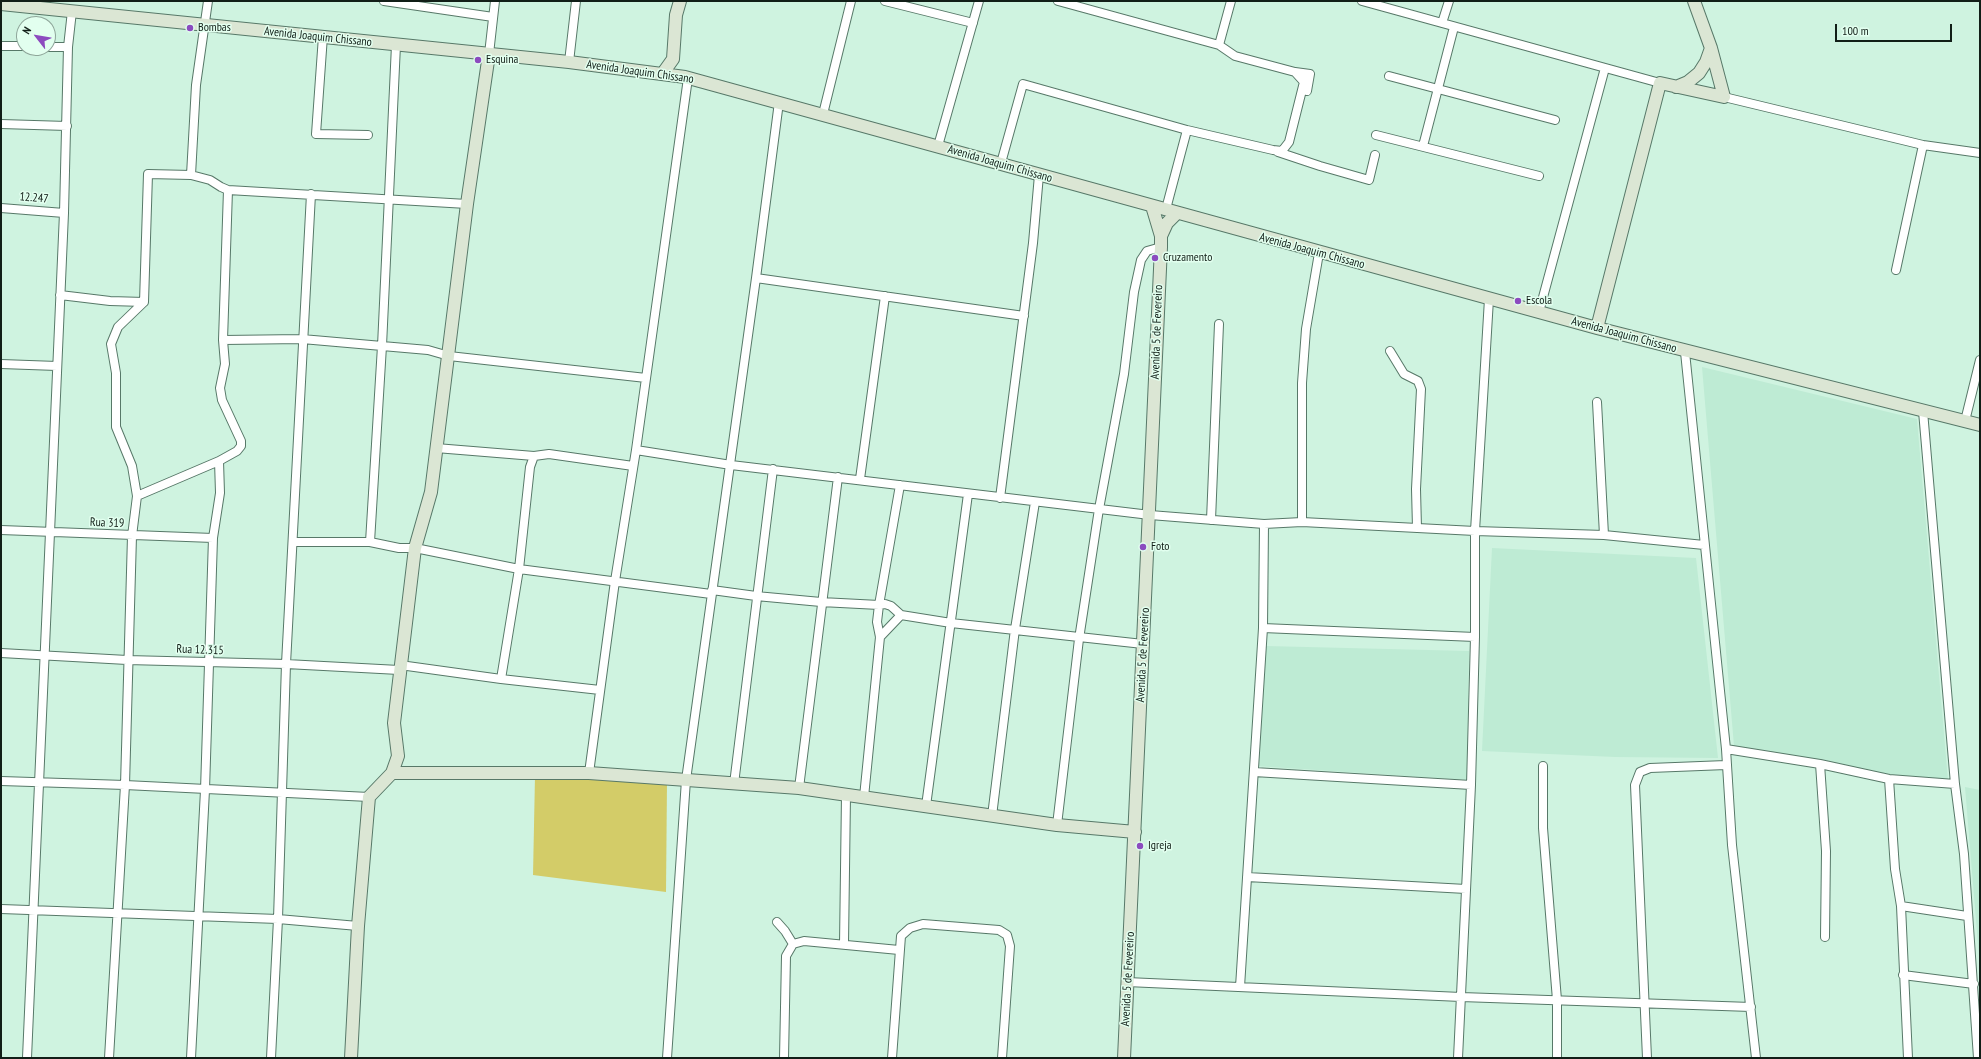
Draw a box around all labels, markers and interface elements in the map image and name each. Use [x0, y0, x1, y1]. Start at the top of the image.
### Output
north arrow [16, 16, 56, 56]
scale bar [1837, 16, 1954, 42]
place label: Bombas [198, 21, 231, 35]
marker: Bombas [185, 23, 195, 33]
text: 100 m [1842, 23, 1869, 38]
text: N [19, 24, 34, 36]
street label: Avenida Joaquim Chissano [263, 24, 373, 50]
place label: Esquina [486, 53, 518, 67]
marker: Esquina [473, 55, 483, 65]
street label: Avenida Joaquim Chissano [585, 57, 695, 87]
street label: Avenida Joaquim Chissano [946, 142, 1054, 186]
street label: 12.247 [19, 190, 49, 206]
street label: Avenida Joaquim Chissano [1258, 230, 1366, 272]
place label: Cruzamento [1163, 251, 1212, 265]
marker: Cruzamento [1150, 253, 1160, 263]
street label: Avenida 5 de Fevereiro [1148, 284, 1166, 380]
place label: Escola [1526, 294, 1552, 308]
marker: Escola [1513, 296, 1523, 306]
street label: Avenida Joaquim Chissano [1570, 314, 1678, 356]
street label: Rua 319 [90, 515, 124, 531]
place label: Foto [1151, 540, 1170, 554]
marker: Foto [1138, 542, 1148, 552]
street label: Avenida 5 de Fevereiro [1133, 607, 1153, 703]
street label: Rua 12.315 [176, 642, 224, 658]
place label: Igreja [1148, 839, 1172, 853]
marker: Igreja [1135, 841, 1145, 851]
street label: Avenida 5 de Fevereiro [1118, 931, 1138, 1027]

